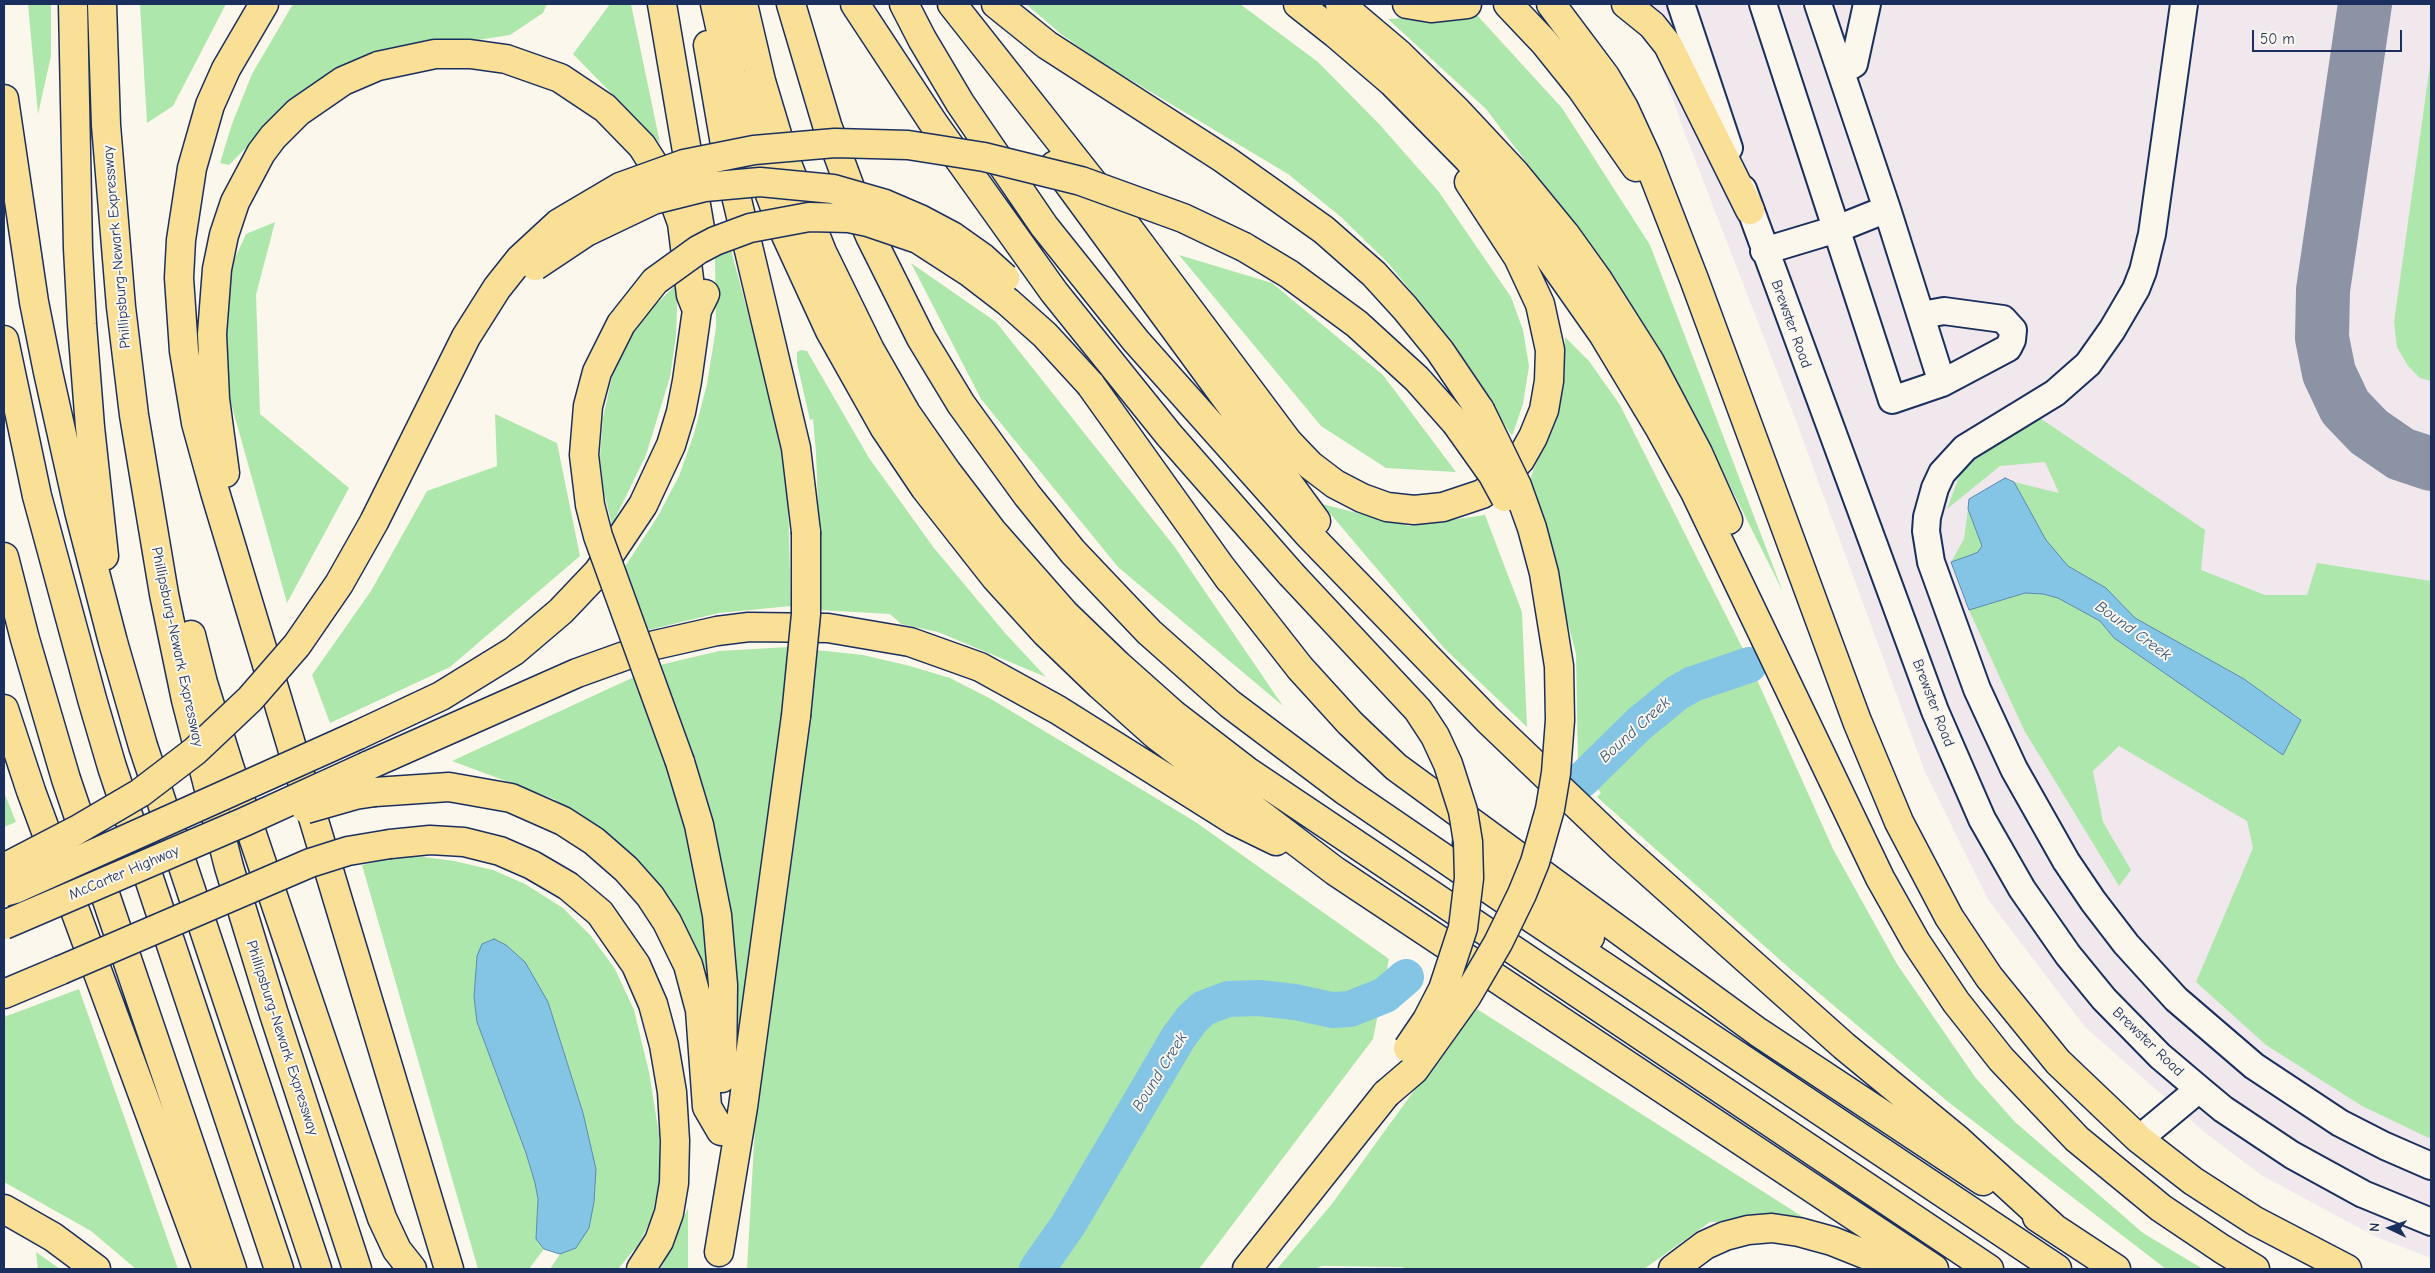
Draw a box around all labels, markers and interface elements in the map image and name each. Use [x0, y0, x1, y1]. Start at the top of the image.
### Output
scale bar [2255, 20, 2405, 52]
text: 50 m [2260, 30, 2295, 48]
street label: Phillipsburg-Newark Expressway [99, 145, 135, 349]
street label: Brewster Road [1767, 278, 1815, 370]
street label: Phillipsburg-Newark Expressway [147, 545, 207, 749]
water label: Bound Creek [2091, 597, 2175, 665]
street label: Brewster Road [1908, 657, 1958, 749]
water label: Bound Creek [1595, 693, 1675, 767]
street label: McCarter Highway [66, 842, 182, 904]
street label: Phillipsburg-Newark Expressway [242, 938, 322, 1138]
street label: Brewster Road [2109, 1003, 2187, 1081]
water label: Bound Creek [1128, 1029, 1192, 1115]
north arrow [2365, 1203, 2415, 1253]
text: N [2366, 1222, 2383, 1232]

